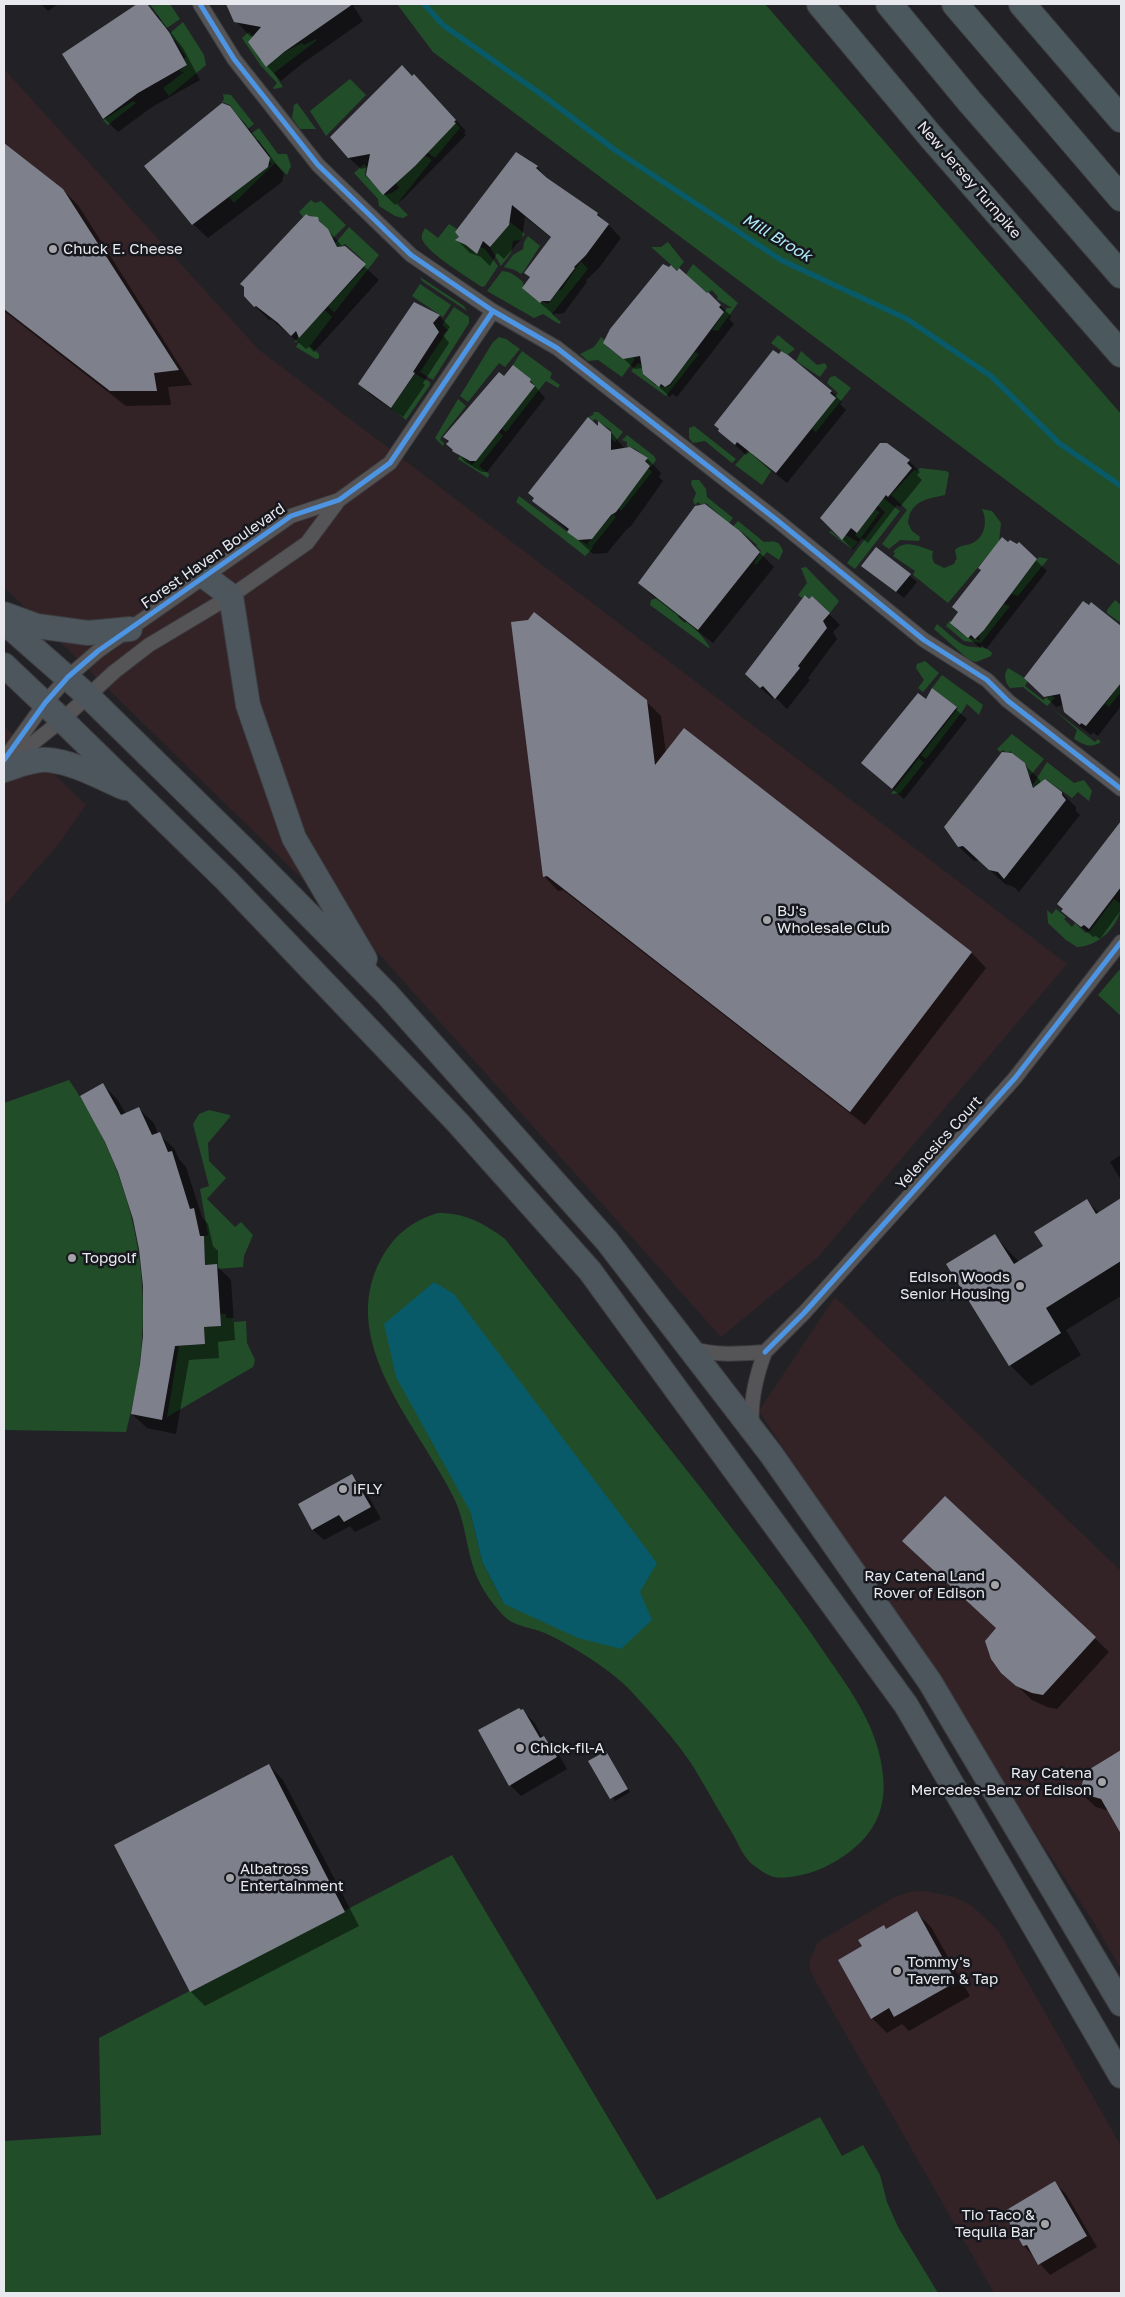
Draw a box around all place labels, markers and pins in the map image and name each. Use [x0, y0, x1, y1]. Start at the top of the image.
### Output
place label: Chuck E. Cheese [63, 240, 183, 258]
marker: Chuck E. Cheese [47, 243, 59, 255]
place label: BJ's Wholesale Club [777, 902, 890, 937]
marker: BJ's Wholesale Club [761, 914, 773, 926]
place label: Topgolf [82, 1249, 136, 1267]
marker: Topgolf [66, 1252, 78, 1264]
place label: Edison Woods Senior Housing [900, 1268, 1010, 1303]
marker: Edison Woods Senior Housing [1014, 1280, 1026, 1292]
place label: iFLY [353, 1480, 382, 1498]
marker: iFLY [337, 1483, 349, 1495]
place label: Ray Catena Land Rover of Edison [864, 1567, 985, 1602]
marker: Ray Catena Land Rover of Edison [989, 1579, 1001, 1591]
place label: Chick-fil-A [530, 1739, 605, 1757]
marker: Chick-fil-A [514, 1742, 526, 1754]
place label: Ray Catena Mercedes-Benz of Edison [910, 1764, 1092, 1799]
marker: Ray Catena Mercedes-Benz of Edison [1096, 1776, 1108, 1788]
place label: Albatross Entertainment [240, 1860, 344, 1895]
marker: Albatross Entertainment [224, 1872, 236, 1884]
place label: Tommy's Tavern & Tap [907, 1953, 998, 1988]
marker: Tommy's Tavern & Tap [891, 1965, 903, 1977]
place label: Tio Taco & Tequila Bar [955, 2206, 1035, 2241]
marker: Tio Taco & Tequila Bar [1039, 2218, 1051, 2230]

